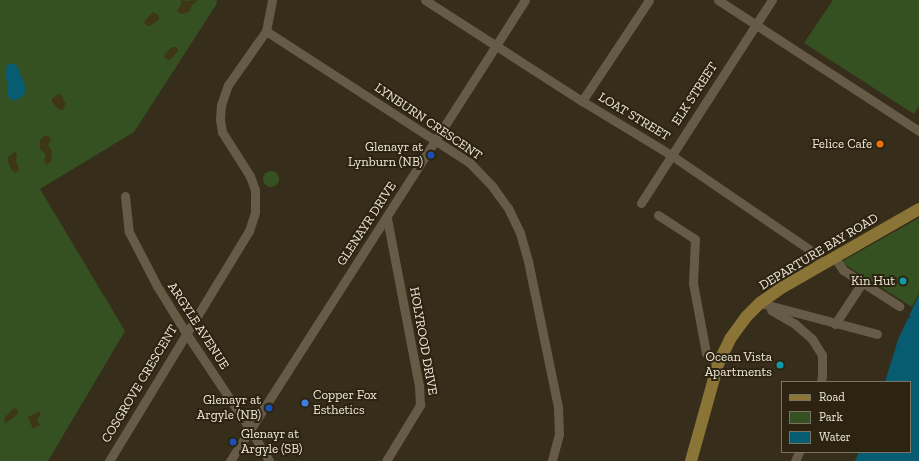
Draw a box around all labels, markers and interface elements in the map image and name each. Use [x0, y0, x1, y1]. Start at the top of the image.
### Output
street label: ELK STREET [669, 59, 721, 129]
street label: LYNBURN CRESCENT [371, 80, 485, 164]
street label: LOAT STREET [595, 89, 673, 145]
place label: Felice Cafe [812, 136, 872, 152]
marker: Felice Cafe [875, 139, 885, 149]
place label: Glenayr at Lynburn (NB) [348, 140, 423, 171]
marker: Glenayr at Lynburn (NB) [426, 150, 436, 160]
street label: GLENAYR DRIVE [334, 179, 400, 269]
street label: DEPARTURE BAY ROAD [757, 210, 881, 294]
place label: Kin Hut [851, 273, 895, 289]
marker: Kin Hut [898, 276, 908, 286]
street label: ARGYLE AVENUE [164, 279, 232, 373]
street label: HOLYROOD DRIVE [406, 286, 440, 396]
street label: COSGROVE CRESCENT [99, 322, 181, 446]
place label: Ocean Vista Apartments [705, 350, 772, 381]
marker: Ocean Vista Apartments [775, 360, 785, 370]
legend [781, 381, 911, 453]
place label: Copper Fox Esthetics [313, 388, 377, 419]
text: Road [819, 390, 845, 404]
place label: Glenayr at Argyle (NB) [197, 393, 261, 424]
marker: Copper Fox Esthetics [300, 398, 310, 408]
marker: Glenayr at Argyle (NB) [264, 403, 274, 413]
text: Park [819, 410, 843, 424]
place label: Glenayr at Argyle (SB) [241, 427, 302, 458]
text: Water [819, 430, 851, 444]
marker: Glenayr at Argyle (SB) [228, 437, 238, 447]

